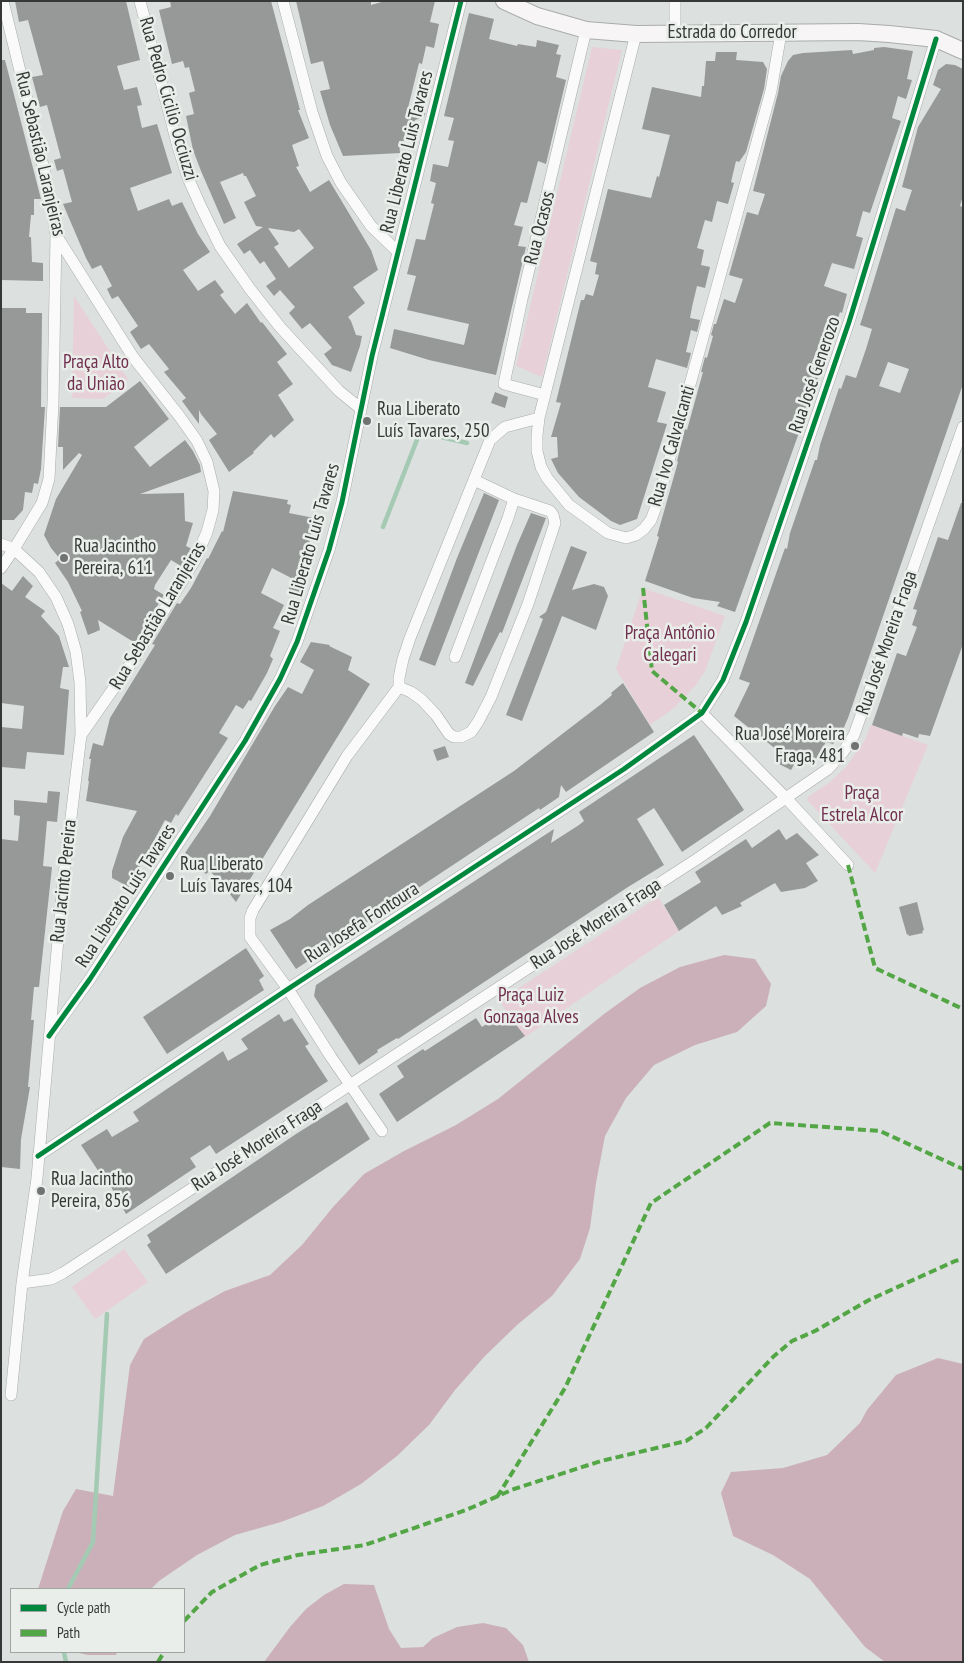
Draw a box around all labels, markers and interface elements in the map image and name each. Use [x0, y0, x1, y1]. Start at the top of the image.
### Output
street label: Rua Pedro Cicilio Occiuzzi [134, 15, 202, 183]
street label: Estrada do Corredor [667, 22, 797, 44]
street label: Rua Liberato Luis Tavares [376, 68, 438, 236]
street label: Rua Sebastião Laranjeiras [10, 70, 70, 238]
street label: Rua Ocasos [520, 189, 560, 267]
street label: Rua José Generozo [784, 314, 846, 436]
park label: Praça Alto da União [63, 352, 129, 396]
street label: Rua Ivo Calvalcanti [644, 383, 700, 509]
place label: Rua Liberato Luís Tavares, 250 [377, 399, 490, 443]
marker: Rua Liberato Luís Tavares, 250 [361, 415, 373, 427]
street label: Rua Liberato Luis Tavares [277, 461, 345, 627]
place label: Rua Jacintho Pereira, 611 [74, 536, 156, 580]
street label: Rua Sebastião Laranjeiras [105, 538, 211, 694]
marker: Rua Jacintho Pereira, 611 [58, 552, 70, 564]
street label: Rua José Moreira Fraga [852, 568, 922, 718]
park label: Praça Antônio Calegari [625, 623, 715, 667]
place label: Rua José Moreira Fraga, 481 [735, 724, 845, 768]
marker: Rua José Moreira Fraga, 481 [849, 740, 861, 752]
park label: Praça Estrela Alcor [821, 783, 903, 827]
street label: Rua Jacinto Pereira [46, 818, 82, 944]
street label: Rua Liberato Luis Tavares [71, 820, 181, 972]
place label: Rua Liberato Luís Tavares, 104 [180, 854, 293, 898]
marker: Rua Liberato Luís Tavares, 104 [164, 870, 176, 882]
street label: Rua José Moreira Fraga [527, 873, 665, 975]
street label: Rua Josefa Fontoura [301, 878, 423, 968]
park label: Praça Luiz Gonzaga Alves [483, 985, 579, 1029]
street label: Rua José Moreira Fraga [188, 1095, 326, 1197]
place label: Rua Jacintho Pereira, 856 [51, 1169, 133, 1213]
marker: Rua Jacintho Pereira, 856 [35, 1185, 47, 1197]
legend [10, 1588, 185, 1653]
text: Cycle path [57, 1598, 110, 1617]
text: Path [57, 1623, 80, 1642]

